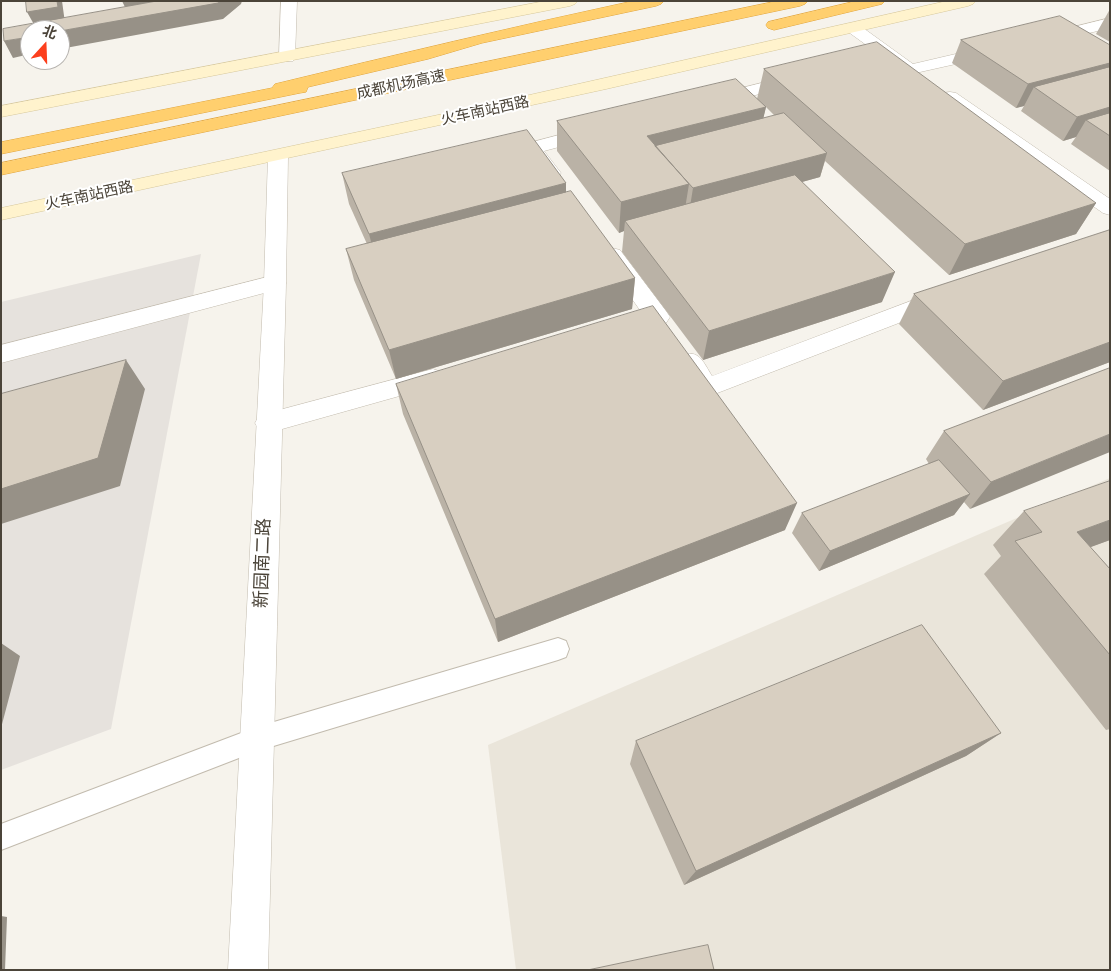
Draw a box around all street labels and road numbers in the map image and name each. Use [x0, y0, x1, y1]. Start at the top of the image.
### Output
street label: 成都机场高速 [355, 67, 447, 103]
street label: 火车南站西路 [439, 93, 531, 129]
street label: 火车南站西路 [43, 178, 135, 214]
street label: 新园南二路 [251, 518, 275, 608]

